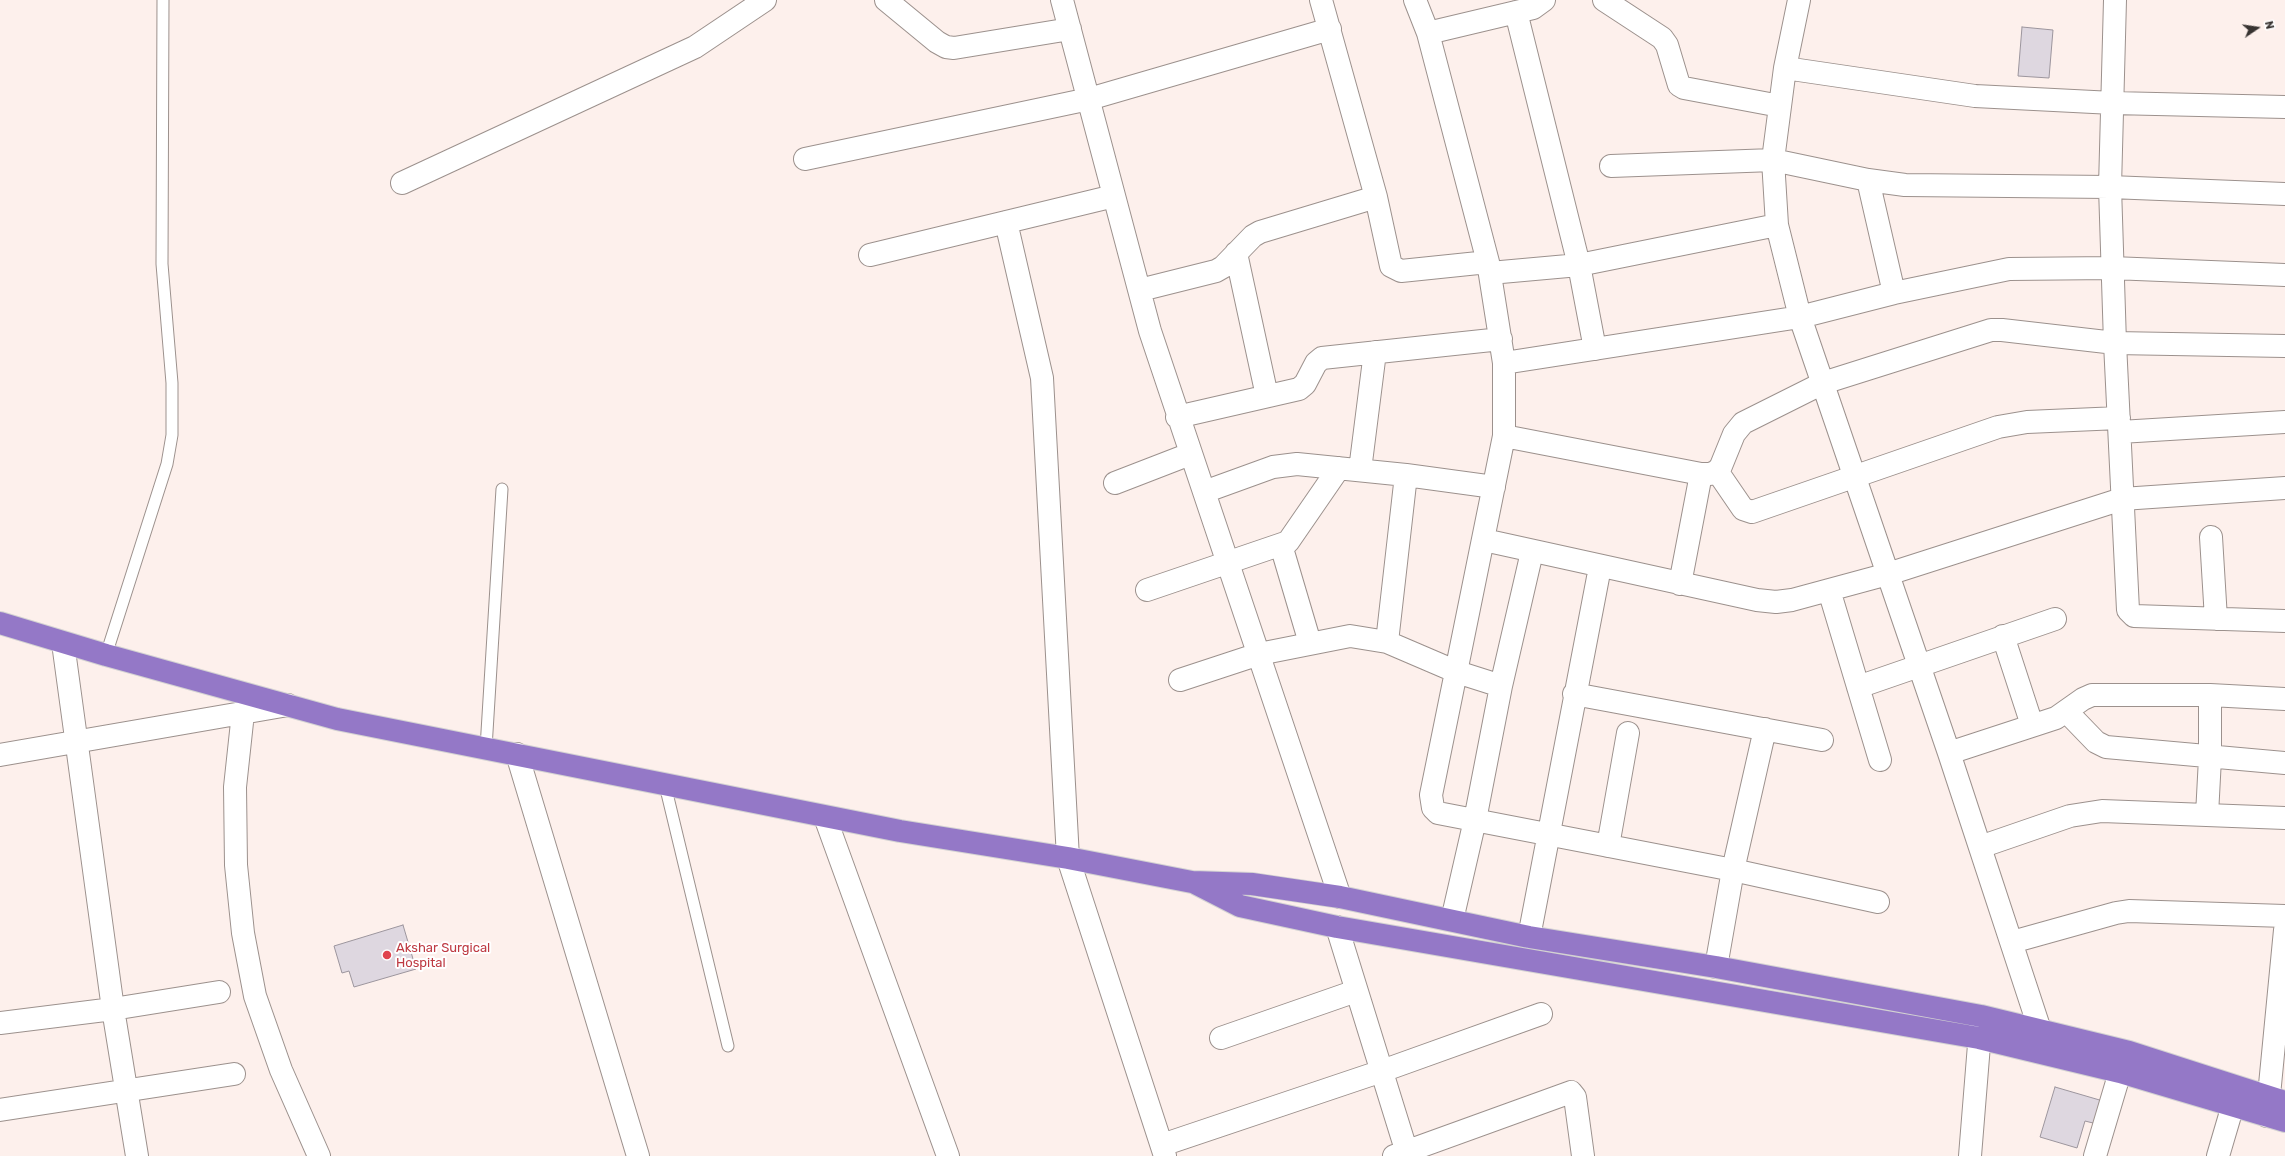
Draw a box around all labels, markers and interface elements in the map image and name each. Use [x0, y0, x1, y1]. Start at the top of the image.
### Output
north arrow [2237, 8, 2277, 48]
text: N [2262, 20, 2276, 31]
place label: Akshar Surgical Hospital [396, 940, 490, 971]
marker: Akshar Surgical Hospital [381, 949, 393, 961]

